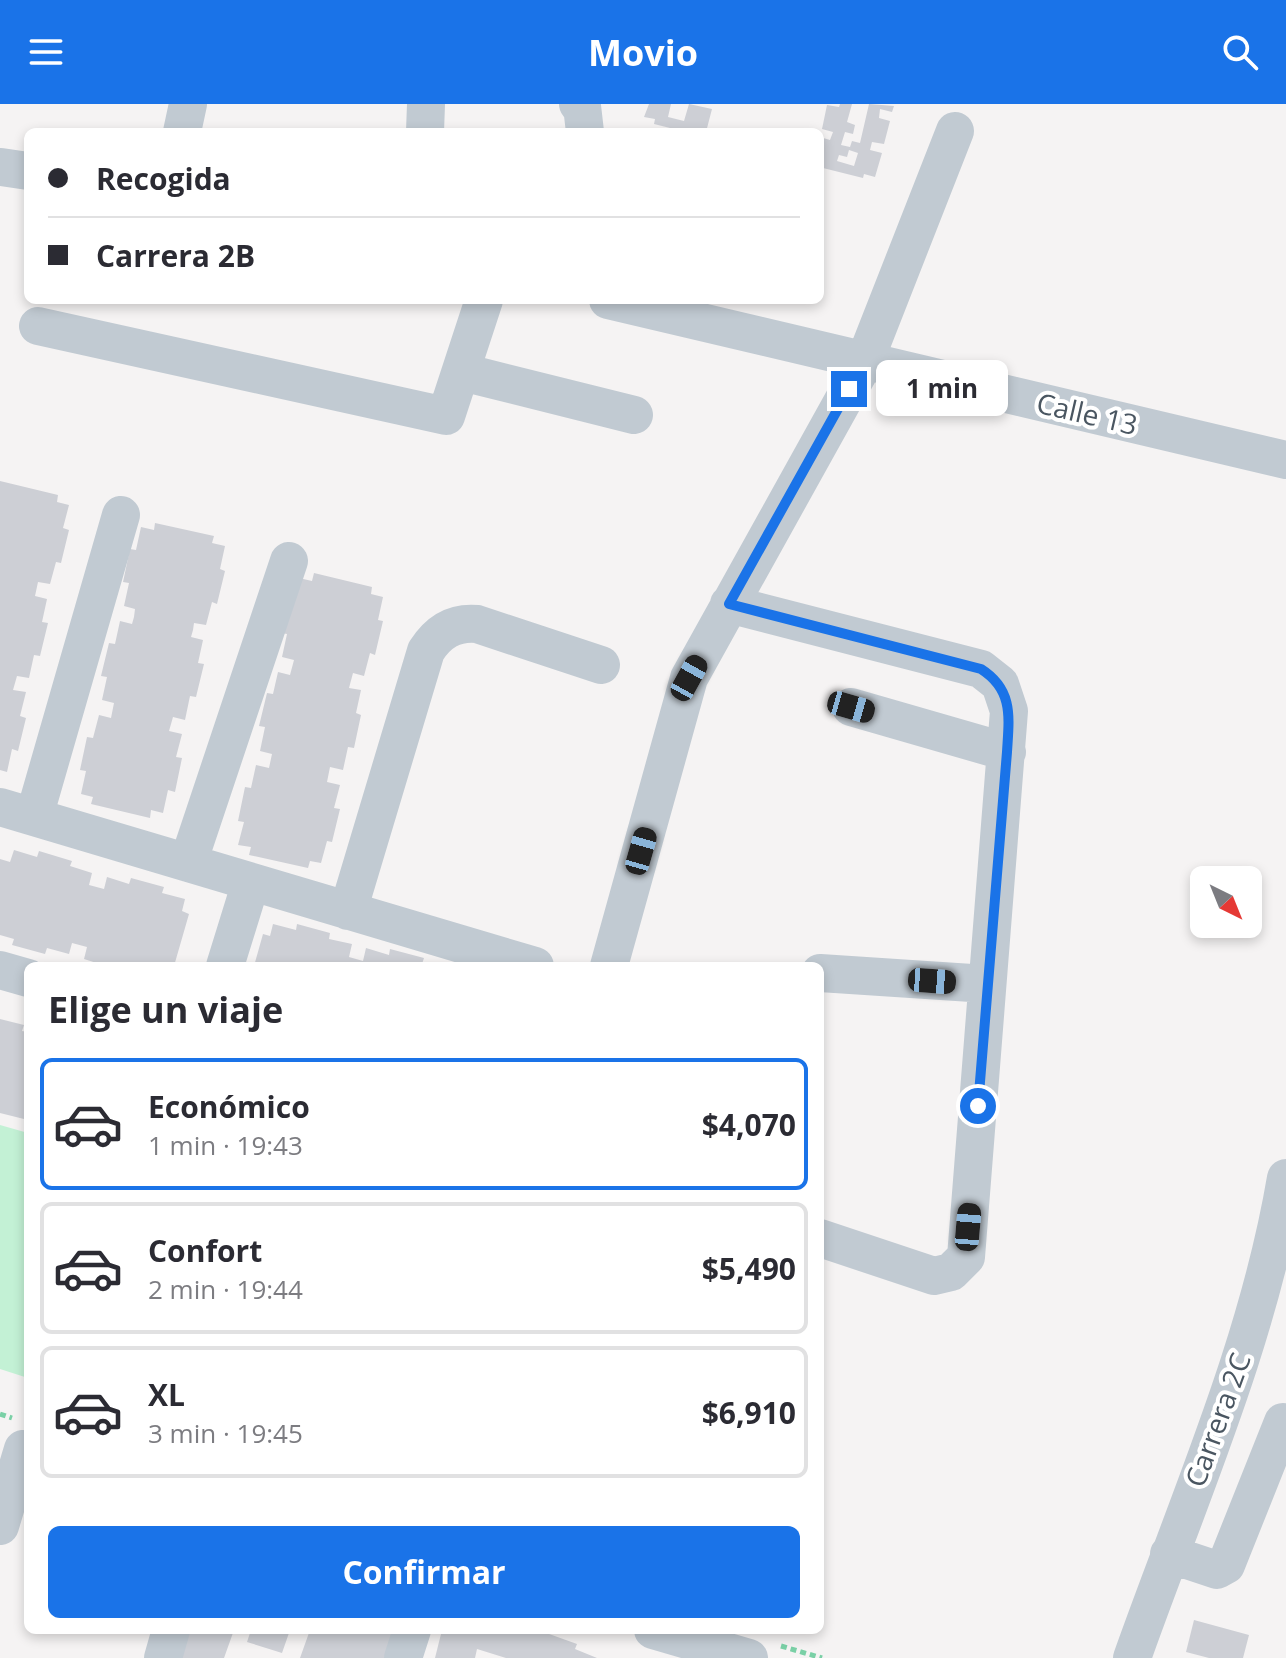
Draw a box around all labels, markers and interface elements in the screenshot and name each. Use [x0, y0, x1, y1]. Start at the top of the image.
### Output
text: Movio [588, 28, 698, 77]
icon: menu [24, 30, 68, 74]
icon: search [1218, 30, 1262, 74]
text: Recogida [96, 158, 231, 199]
text: Carrera 2B [96, 235, 255, 276]
callout: 1 min [877, 361, 1009, 417]
text: 1 min [906, 370, 978, 406]
route end [831, 371, 867, 407]
street label: Calle 13 [1033, 383, 1141, 443]
car [667, 651, 711, 705]
car [825, 689, 877, 725]
car [623, 825, 659, 877]
north arrow [1190, 866, 1262, 938]
map controls [1190, 866, 1262, 938]
car [907, 967, 957, 995]
text: Elige un viaje [48, 985, 283, 1034]
text: Económico [148, 1086, 310, 1127]
icon: car [52, 1088, 124, 1160]
route start [960, 1088, 996, 1124]
text: $4,070 [702, 1104, 796, 1145]
text: 1 min · 19:43 [148, 1127, 303, 1163]
car [954, 1202, 982, 1252]
text: Confort [148, 1230, 262, 1271]
icon: car [52, 1232, 124, 1304]
text: $5,490 [702, 1248, 796, 1289]
text: 2 min · 19:44 [148, 1271, 303, 1307]
street label: Carrera 2C [1175, 1348, 1259, 1492]
text: XL [148, 1374, 185, 1415]
icon: car [52, 1376, 124, 1448]
text: $6,910 [702, 1392, 796, 1433]
text: 3 min · 19:45 [148, 1415, 303, 1451]
button: Confirmar [48, 1526, 800, 1618]

